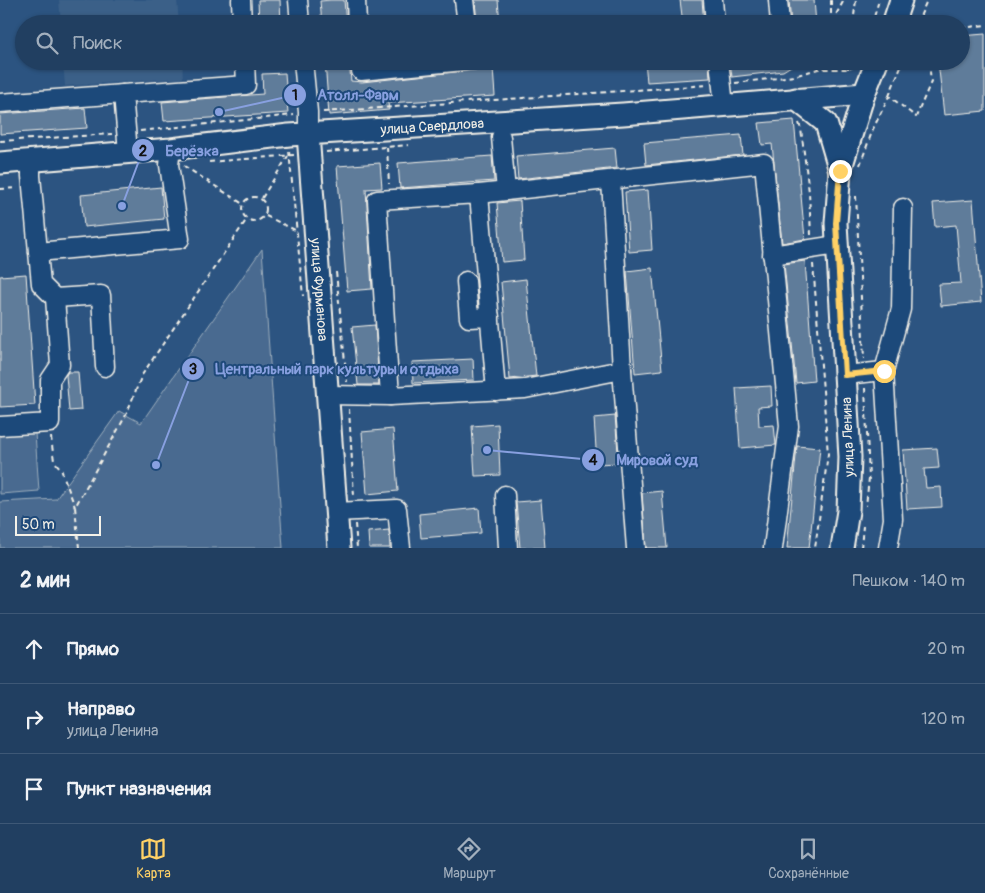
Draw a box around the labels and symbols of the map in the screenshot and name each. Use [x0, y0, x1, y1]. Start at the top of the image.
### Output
callout: Атолл-Фарм [282, 80, 409, 110]
text: 1 [292, 86, 298, 105]
text: Атолл-Фарм [317, 86, 399, 105]
street label: улица Свердлова [379, 114, 485, 138]
callout: Берёзка [131, 135, 229, 165]
text: 2 [139, 142, 147, 161]
text: Берёзка [165, 142, 219, 161]
route end [829, 160, 852, 183]
street label: улица Фурманова [307, 236, 332, 342]
callout: Центральный парк культуры и отдыха [181, 354, 469, 384]
text: 3 [189, 360, 197, 379]
text: Центральный парк культуры и отдыха [215, 360, 459, 379]
route start [873, 360, 896, 383]
street label: улица Ленина [838, 397, 858, 478]
callout: Мировой суд [581, 445, 707, 475]
text: 4 [589, 451, 598, 470]
text: Мировой суд [616, 451, 699, 470]
scale bar [15, 513, 101, 536]

